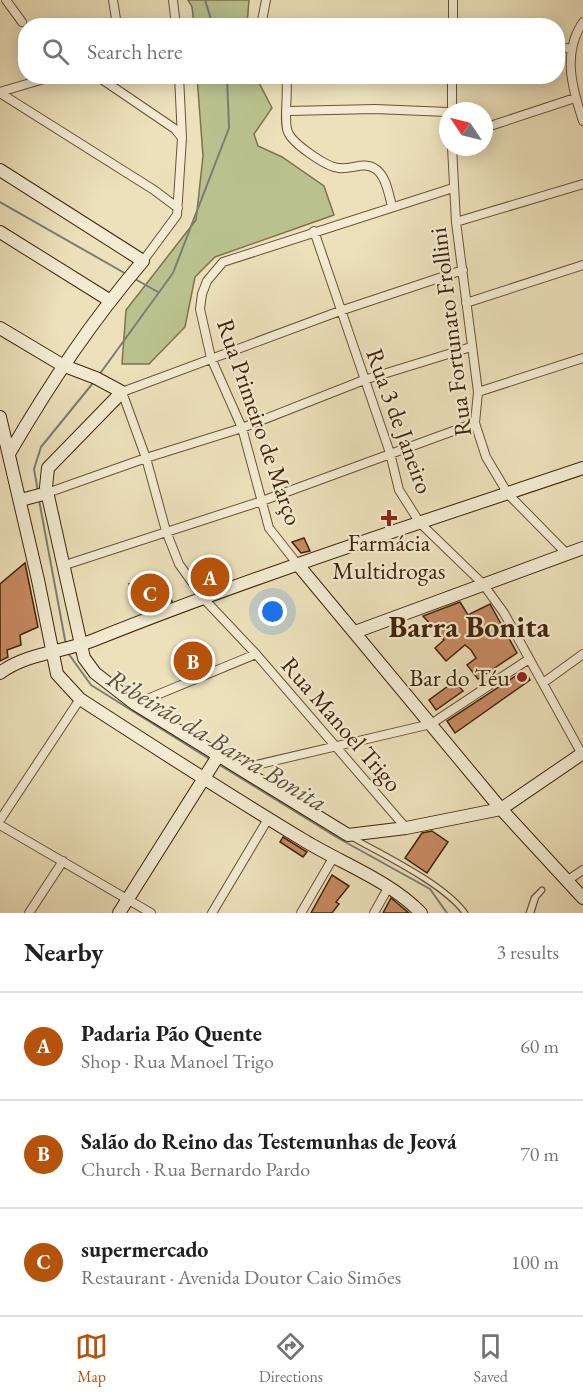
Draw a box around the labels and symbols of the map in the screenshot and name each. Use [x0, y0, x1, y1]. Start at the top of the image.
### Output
north arrow [439, 102, 493, 156]
street label: Rua Fortunato Frollini [422, 226, 478, 438]
street label: Rua Primeiro de Março [210, 315, 310, 529]
street label: Rua 3 de Janeiro [359, 344, 441, 498]
marker: Farmácia Multidrogas [382, 511, 396, 525]
place label: Farmácia Multidrogas [332, 527, 446, 586]
pin: A [190, 554, 230, 600]
pin: C [130, 570, 170, 616]
your location [258, 597, 287, 626]
district label: Barra Bonita [388, 607, 550, 646]
pin: B [174, 638, 212, 684]
street label: Rua Manoel Trigo [275, 650, 409, 798]
water label: Ribeirão da Barra Bonita [101, 662, 333, 818]
place label: Bar do Téu [409, 662, 510, 693]
marker: Bar do Téu [515, 670, 529, 684]

